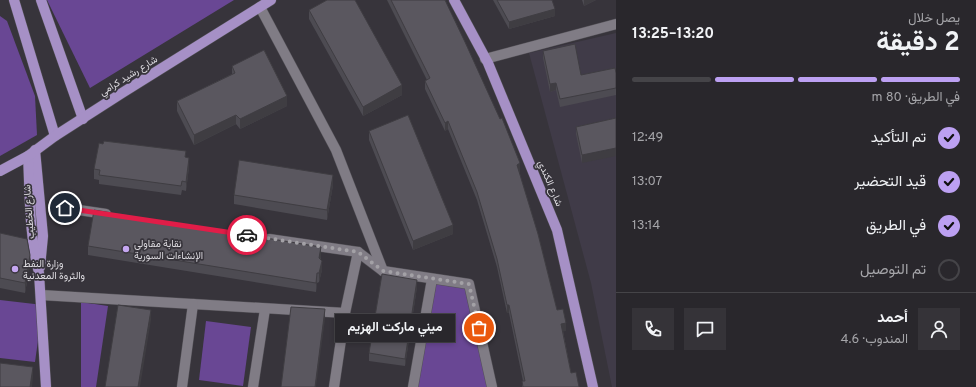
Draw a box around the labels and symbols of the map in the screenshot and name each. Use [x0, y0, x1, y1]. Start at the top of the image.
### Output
street label: شارع رشيد كرامي [97, 53, 161, 100]
street label: شارع الكندي [533, 159, 565, 209]
street label: شارع الخطيب [21, 184, 38, 239]
pin [48, 191, 82, 225]
courier [227, 215, 267, 255]
place label: نقابة مقاولي الإنشاءات السورية [134, 238, 203, 263]
marker: نقابة مقاولي الإنشاءات السورية [121, 244, 131, 254]
place label: وزارة النفط والثروة المعدنية [23, 258, 85, 283]
marker: وزارة النفط والثروة المعدنية [10, 264, 20, 274]
pin [462, 311, 496, 345]
callout: ميني ماركت الهزيم [335, 314, 455, 342]

